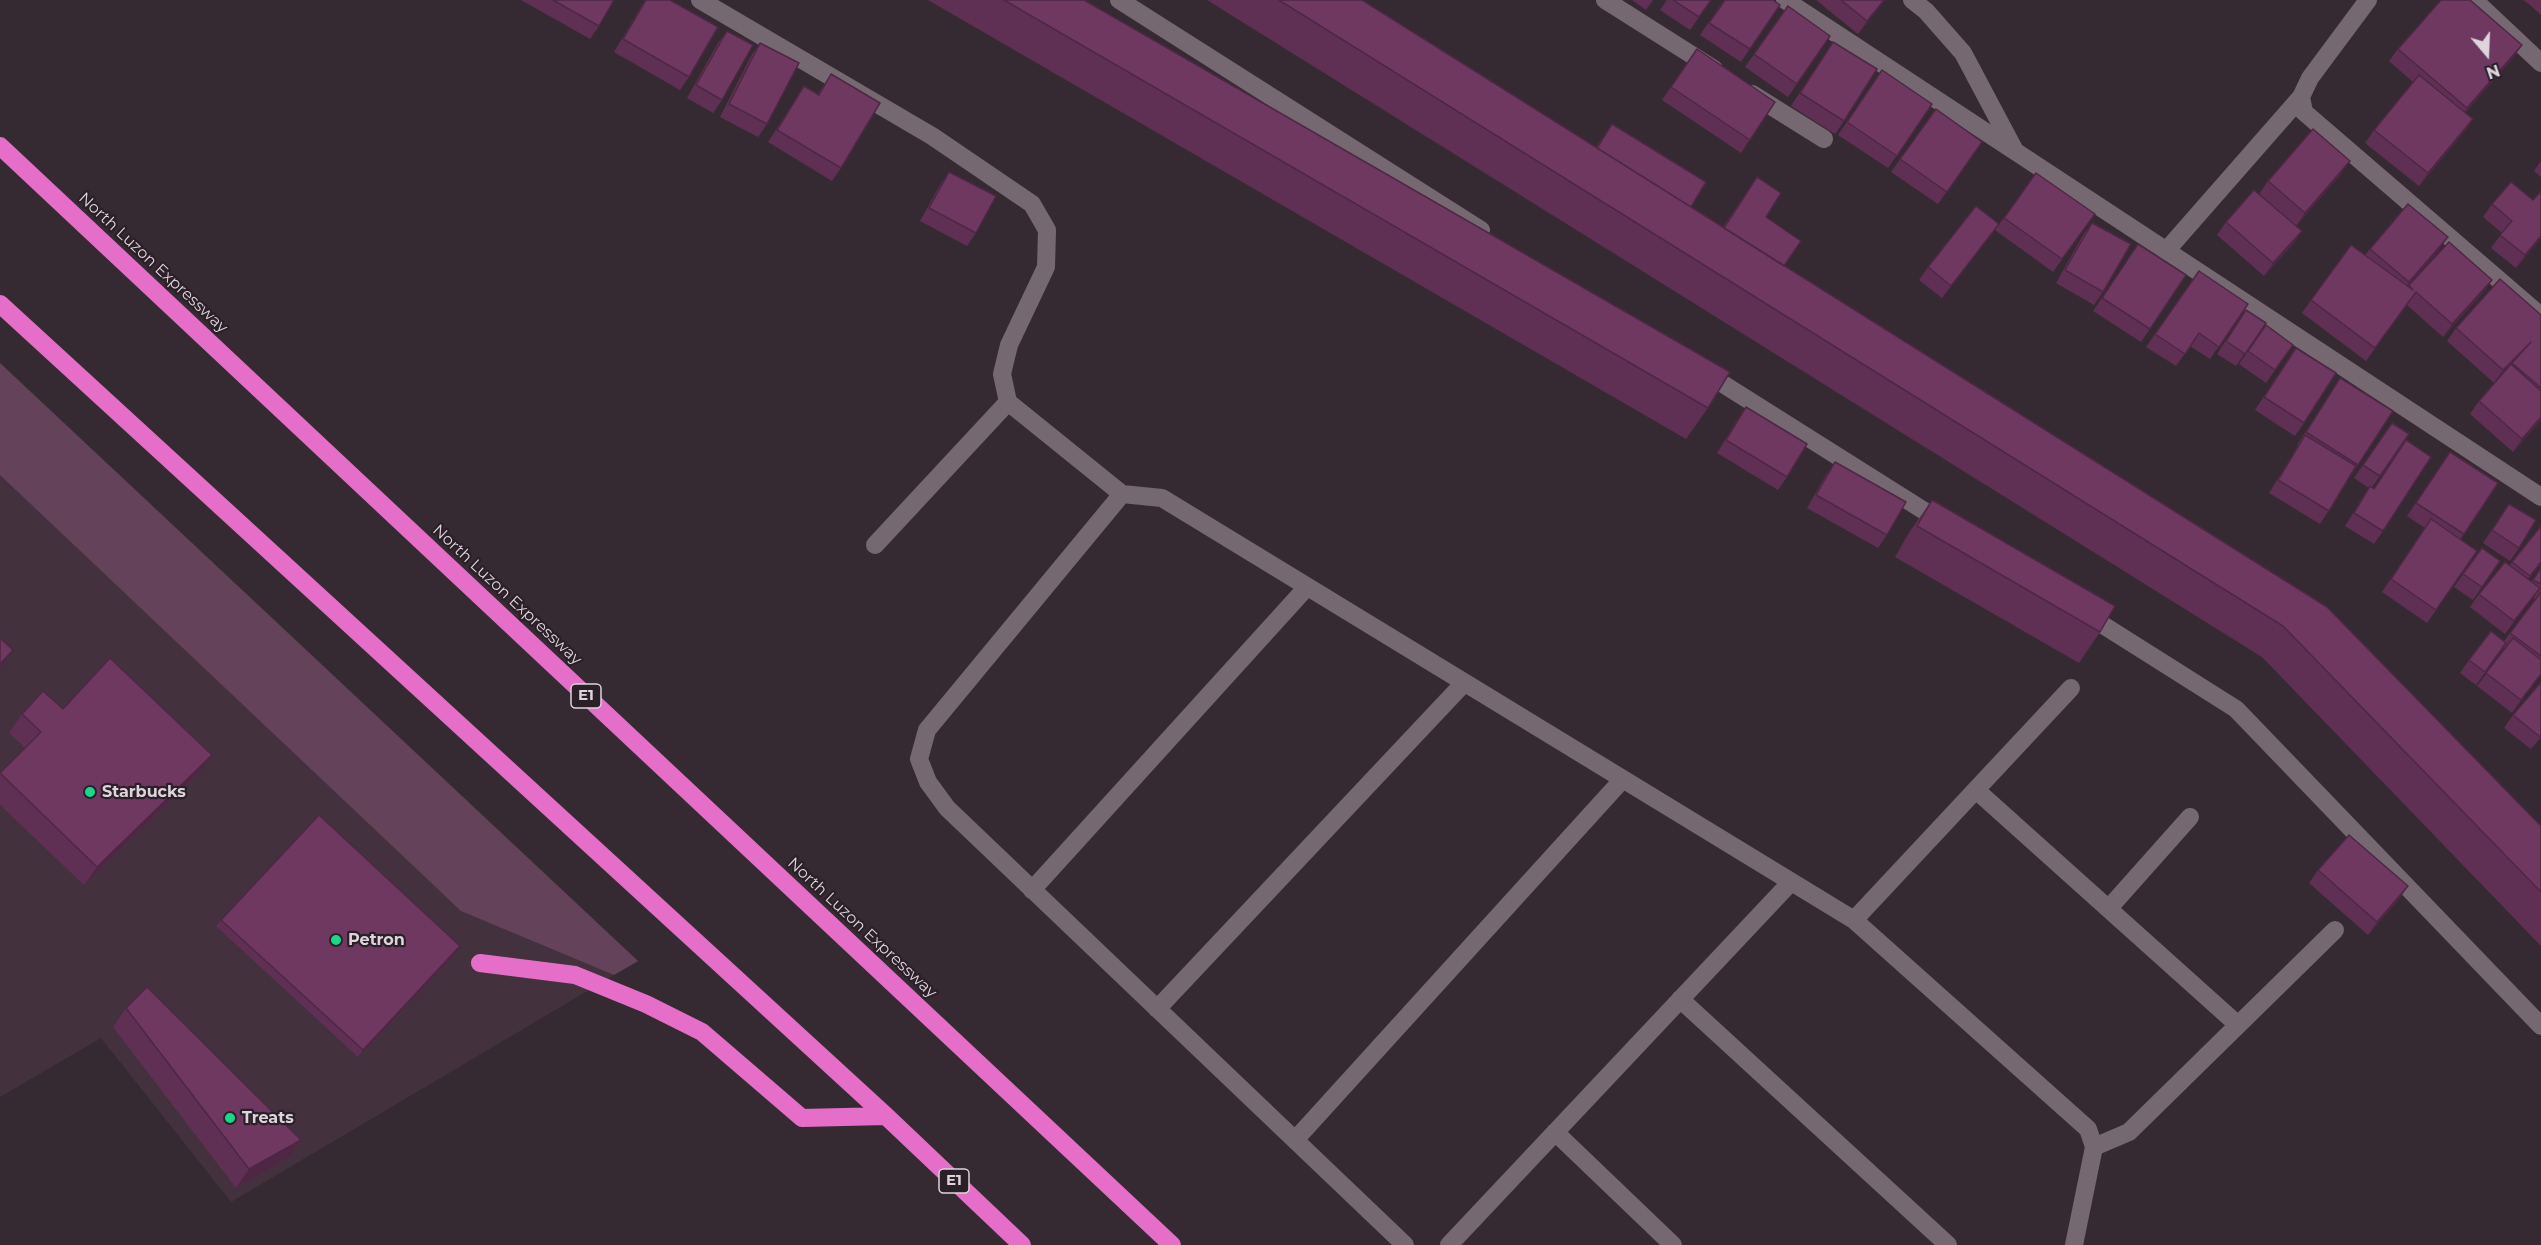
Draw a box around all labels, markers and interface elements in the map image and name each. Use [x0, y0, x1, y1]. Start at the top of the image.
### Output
north arrow [2457, 24, 2517, 84]
text: N [2484, 60, 2502, 83]
street label: North Luzon Expressway [74, 189, 232, 337]
street label: North Luzon Expressway [428, 521, 586, 669]
road number: E1 [571, 684, 601, 708]
place label: Starbucks [102, 782, 186, 802]
marker: Starbucks [83, 785, 97, 799]
street label: North Luzon Expressway [783, 854, 941, 1002]
place label: Petron [348, 930, 405, 950]
marker: Petron [329, 933, 343, 947]
place label: Treats [242, 1108, 294, 1128]
marker: Treats [223, 1111, 237, 1125]
road number: E1 [939, 1169, 969, 1193]

